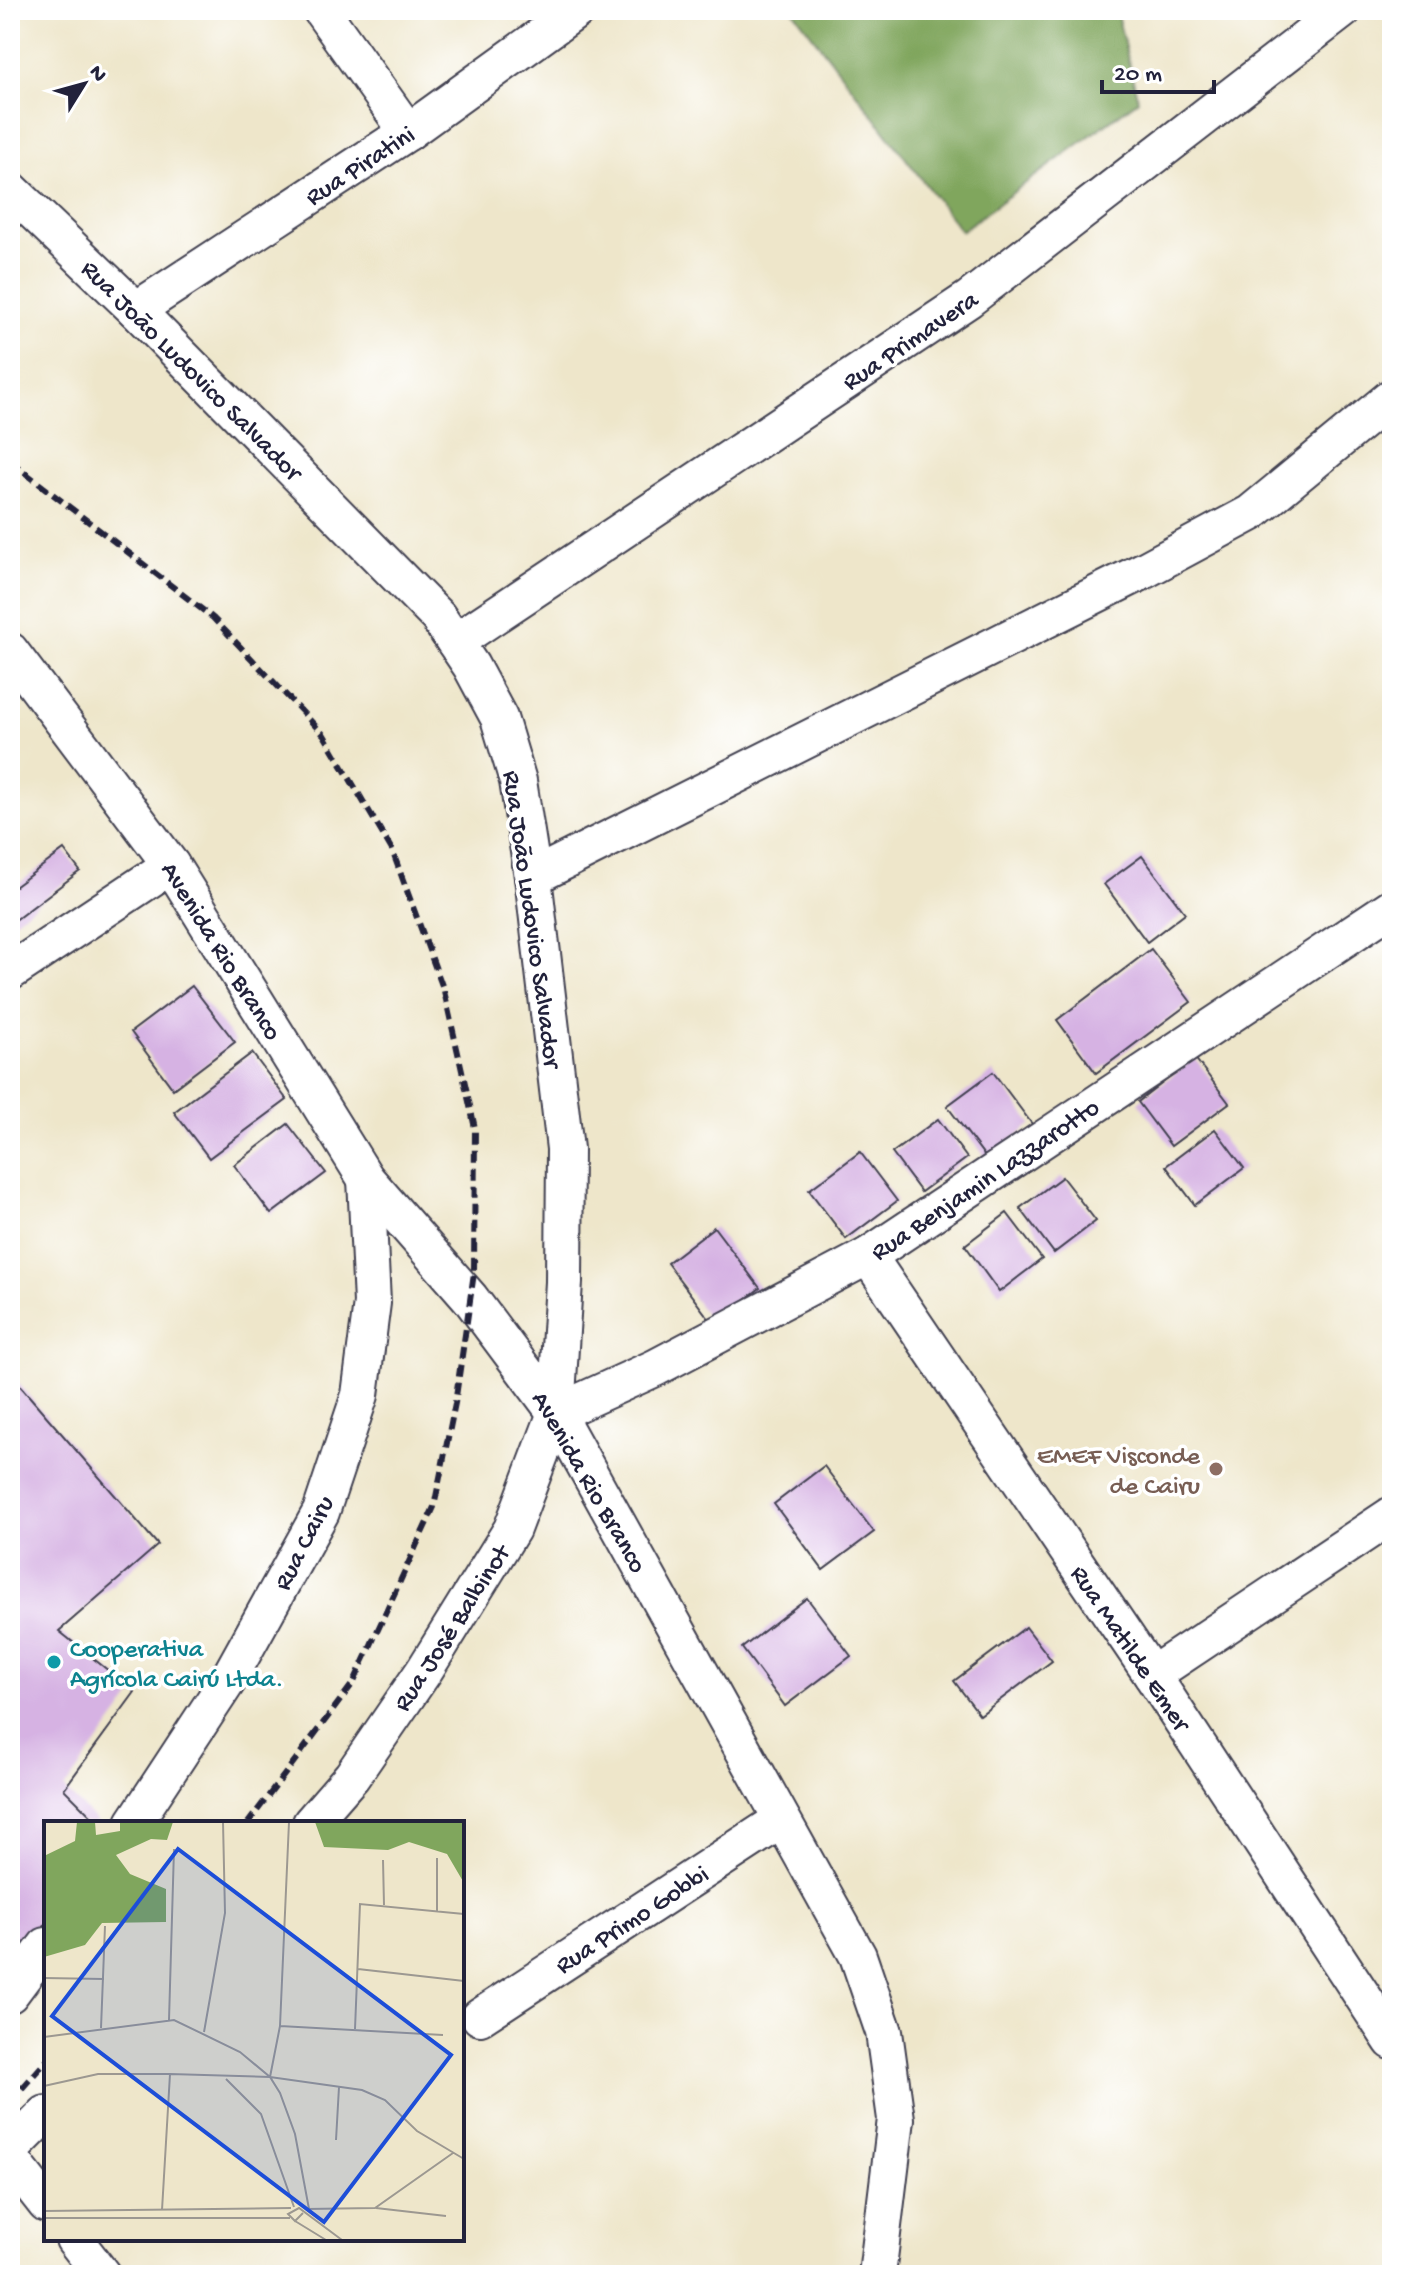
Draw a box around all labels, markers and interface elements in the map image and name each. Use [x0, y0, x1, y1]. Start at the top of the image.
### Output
north arrow [44, 44, 124, 124]
scale bar [1102, 44, 1214, 94]
text: N [82, 61, 111, 88]
text: 20 m [1114, 61, 1162, 90]
street label: Rua Piratini [301, 121, 422, 215]
street label: Rua João Ludovico Salvador [73, 255, 309, 491]
street label: Rua Primavera [838, 285, 987, 399]
street label: Rua João Ludovico Salvador [493, 769, 566, 1073]
street label: Avenida Rio Branco [152, 857, 287, 1047]
street label: Rua Benjamin Lazzarotto [866, 1094, 1107, 1270]
street label: Avenida Rio Branco [523, 1387, 652, 1580]
place label: EMEF Visconde de Cairu [1037, 1443, 1201, 1504]
marker: EMEF Visconde de Cairu [1207, 1460, 1225, 1478]
street label: Rua Cairu [269, 1492, 343, 1597]
street label: Rua José Balbinot [388, 1538, 520, 1718]
street label: Rua Matilde Emer [1061, 1561, 1197, 1740]
place label: Cooperativa Agrícola Cairú Ltda. [70, 1636, 283, 1697]
marker: Cooperativa Agrícola Cairú Ltda. [45, 1653, 63, 1671]
inset map [44, 1821, 464, 2241]
street label: Rua Primo Gobbi [551, 1861, 716, 1983]

